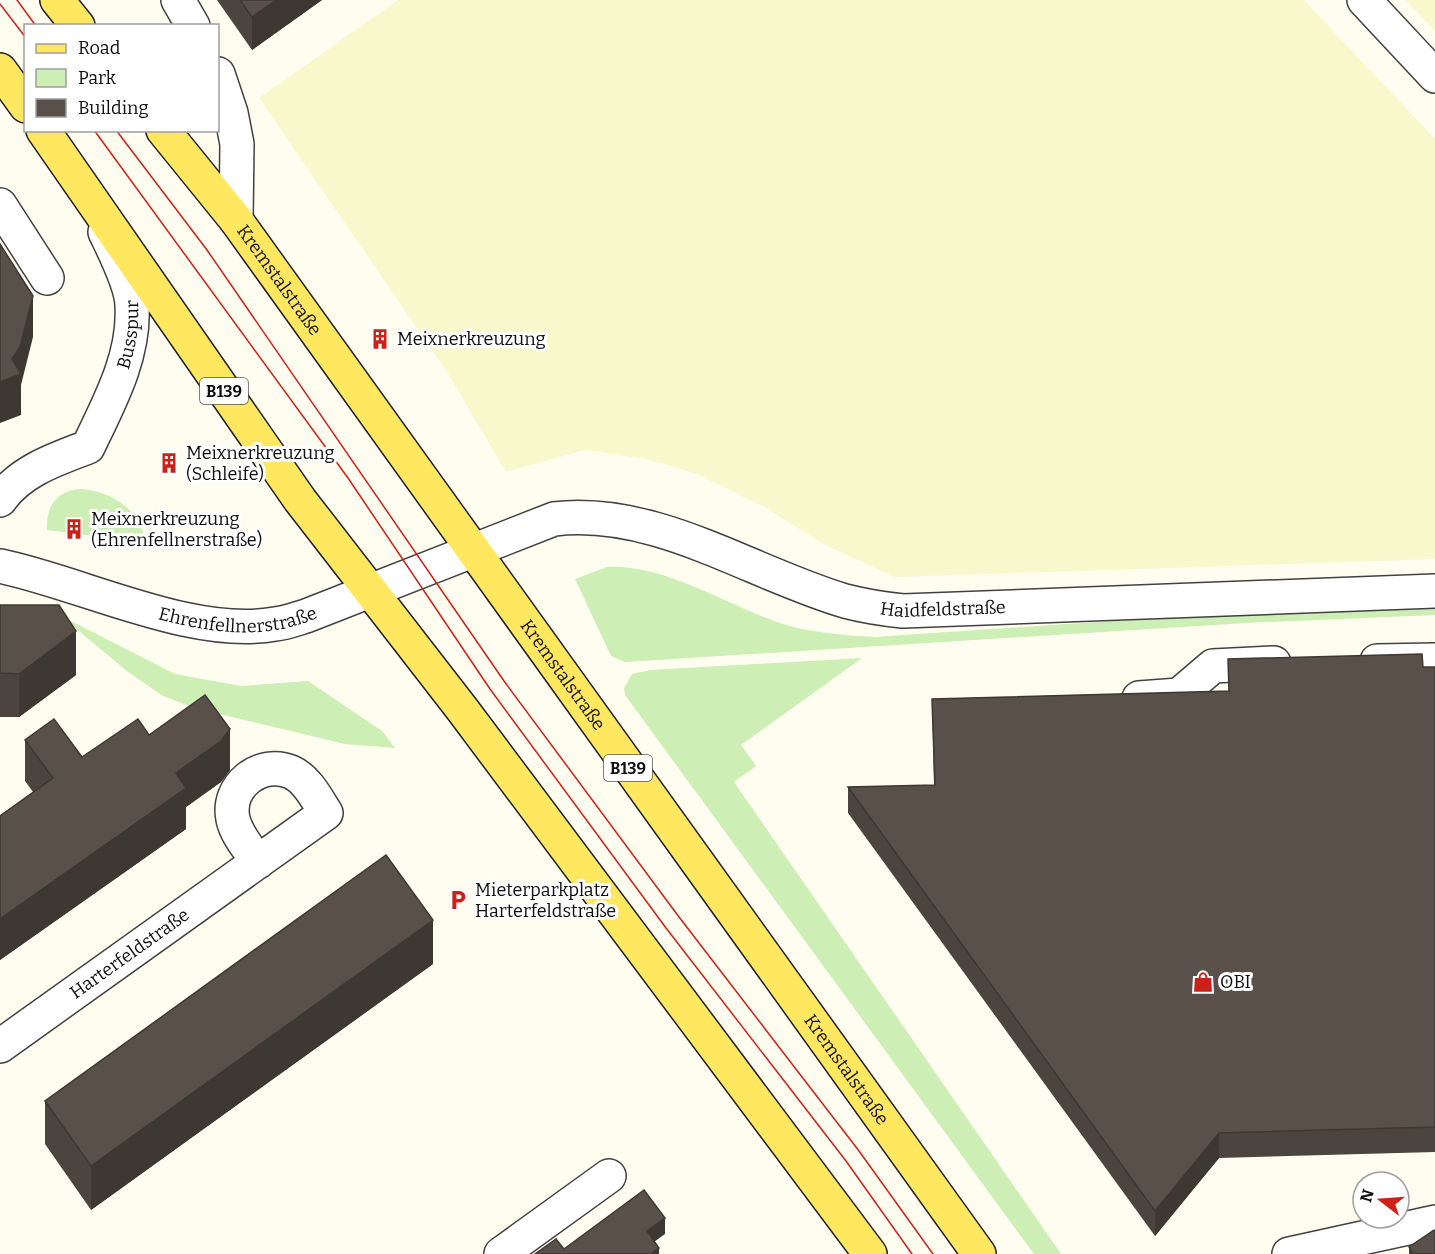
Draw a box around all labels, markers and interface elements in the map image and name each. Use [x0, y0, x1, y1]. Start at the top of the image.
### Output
legend [24, 24, 219, 132]
text: Road [78, 37, 121, 59]
text: Park [78, 67, 117, 89]
text: Building [78, 97, 149, 119]
street label: Kremstalstraße [232, 221, 326, 340]
street label: Busspur [112, 300, 143, 372]
building icon: Meixnerkreuzung [368, 327, 392, 351]
place label: Meixnerkreuzung [397, 328, 546, 350]
road number: B139 [200, 378, 248, 404]
place label: Meixnerkreuzung (Schleife) [186, 442, 335, 485]
building icon: Meixnerkreuzung (Schleife) [157, 451, 181, 475]
place label: Meixnerkreuzung (Ehrenfellnerstraße) [91, 508, 262, 551]
building icon: Meixnerkreuzung (Ehrenfellnerstraße) [62, 517, 86, 541]
street label: Haidfeldstraße [879, 596, 1006, 622]
street label: Ehrenfellnerstraße [156, 602, 320, 638]
street label: Kremstalstraße [516, 615, 610, 734]
road number: B139 [604, 755, 652, 781]
place label: Mieterparkplatz Harterfeldstraße [475, 879, 616, 922]
parking icon: Mieterparkplatz Harterfeldstraße [446, 888, 470, 912]
street label: Harterfeldstraße [66, 904, 193, 1004]
shop icon: OBI [1191, 970, 1215, 994]
place label: OBI [1220, 971, 1251, 993]
street label: Kremstalstraße [799, 1010, 894, 1129]
north arrow [1351, 1170, 1411, 1230]
text: N [1356, 1187, 1378, 1204]

